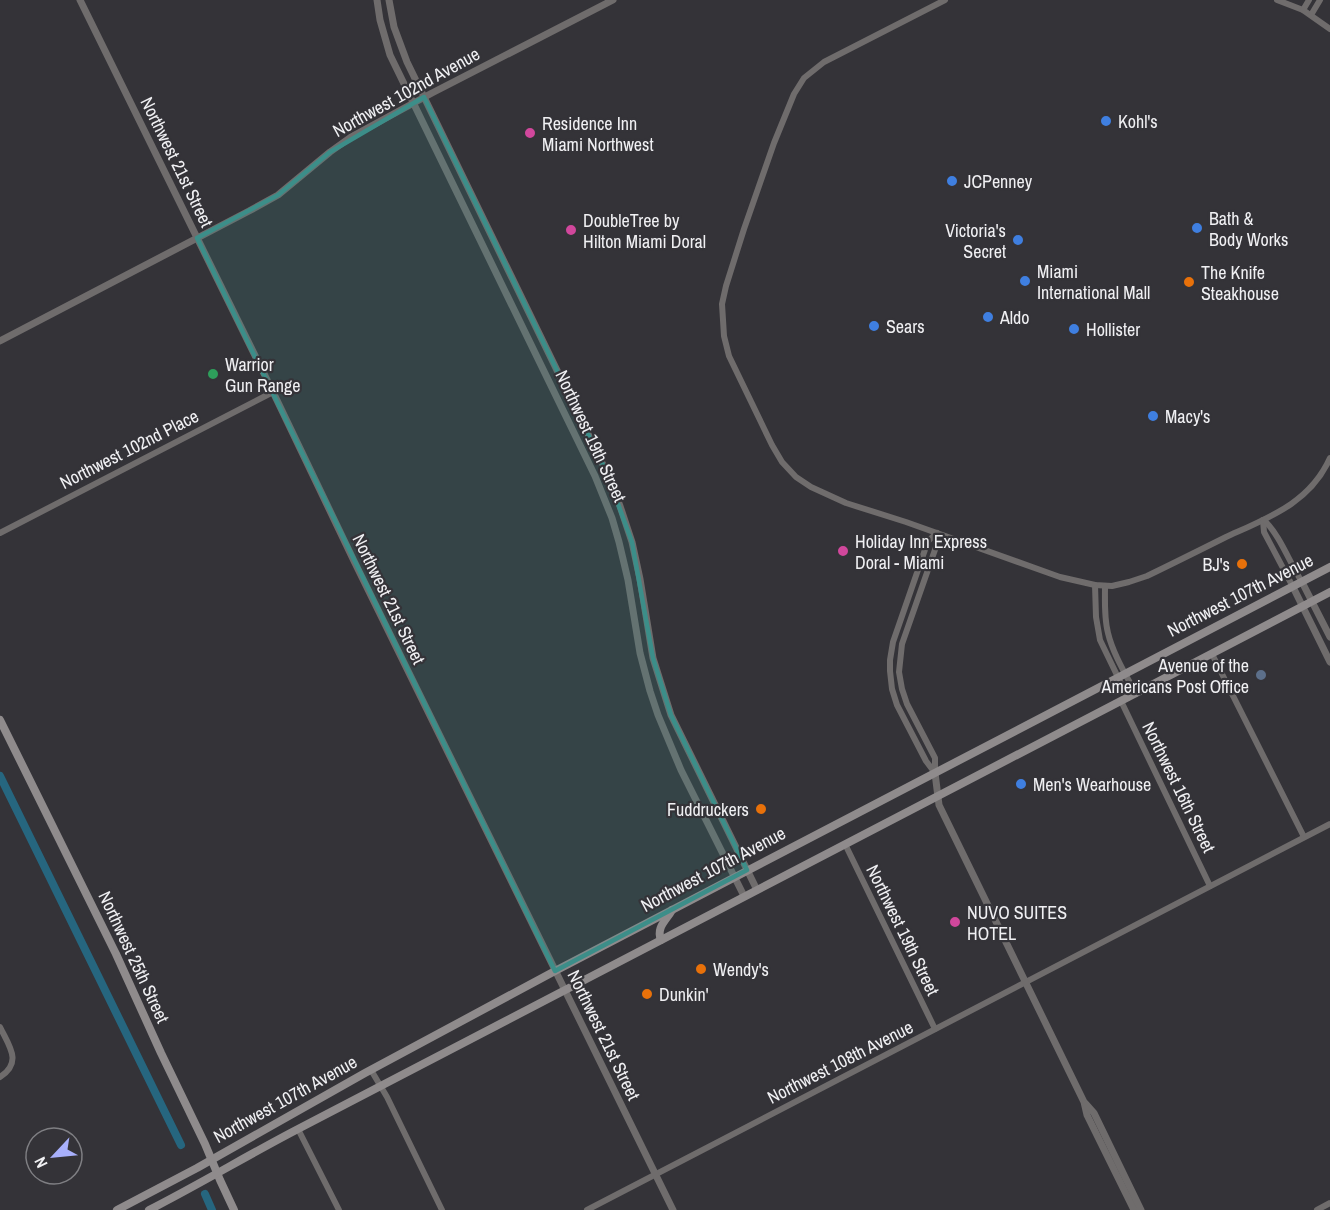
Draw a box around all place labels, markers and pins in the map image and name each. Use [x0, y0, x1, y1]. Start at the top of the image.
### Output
place label: Kohl's [1118, 109, 1158, 134]
place label: Residence Inn Miami Northwest [542, 111, 654, 157]
marker: Kohl's [1099, 114, 1113, 128]
marker: Residence Inn Miami Northwest [523, 126, 537, 140]
place label: JCPenney [964, 169, 1033, 194]
marker: JCPenney [945, 174, 959, 188]
place label: Bath & Body Works [1209, 206, 1288, 252]
place label: DoubleTree by Hilton Miami Doral [583, 208, 706, 254]
place label: Victoria's Secret [945, 218, 1006, 264]
marker: Bath & Body Works [1190, 221, 1204, 235]
marker: DoubleTree by Hilton Miami Doral [564, 223, 578, 237]
marker: Victoria's Secret [1011, 233, 1025, 247]
place label: Miami International Mall [1037, 259, 1150, 305]
place label: The Knife Steakhouse [1201, 260, 1279, 306]
marker: Miami International Mall [1018, 274, 1032, 288]
marker: The Knife Steakhouse [1182, 275, 1196, 289]
place label: Aldo [999, 305, 1030, 330]
marker: Aldo [981, 310, 995, 324]
place label: Sears [886, 314, 925, 339]
place label: Hollister [1086, 317, 1140, 342]
marker: Sears [867, 319, 881, 333]
marker: Hollister [1067, 322, 1081, 336]
place label: Warrior Gun Range [225, 352, 301, 398]
marker: Warrior Gun Range [206, 367, 220, 381]
place label: Macy's [1165, 404, 1210, 429]
marker: Macy's [1146, 409, 1160, 423]
place label: Holiday Inn Express Doral - Miami [855, 529, 987, 575]
marker: Holiday Inn Express Doral - Miami [836, 544, 850, 558]
place label: BJ's [1203, 552, 1230, 577]
marker: BJ's [1235, 557, 1249, 571]
place label: Avenue of the Americans Post Office [1101, 653, 1249, 699]
marker: Avenue of the Americans Post Office [1254, 668, 1268, 682]
place label: Men's Wearhouse [1033, 772, 1151, 797]
marker: Men's Wearhouse [1014, 777, 1028, 791]
place label: Fuddruckers [667, 797, 749, 822]
marker: Fuddruckers [754, 802, 768, 816]
place label: NUVO SUITES HOTEL [967, 900, 1067, 946]
marker: NUVO SUITES HOTEL [948, 915, 962, 929]
place label: Wendy's [713, 957, 769, 982]
marker: Wendy's [694, 962, 708, 976]
place label: Dunkin' [659, 982, 709, 1007]
marker: Dunkin' [640, 987, 654, 1001]

